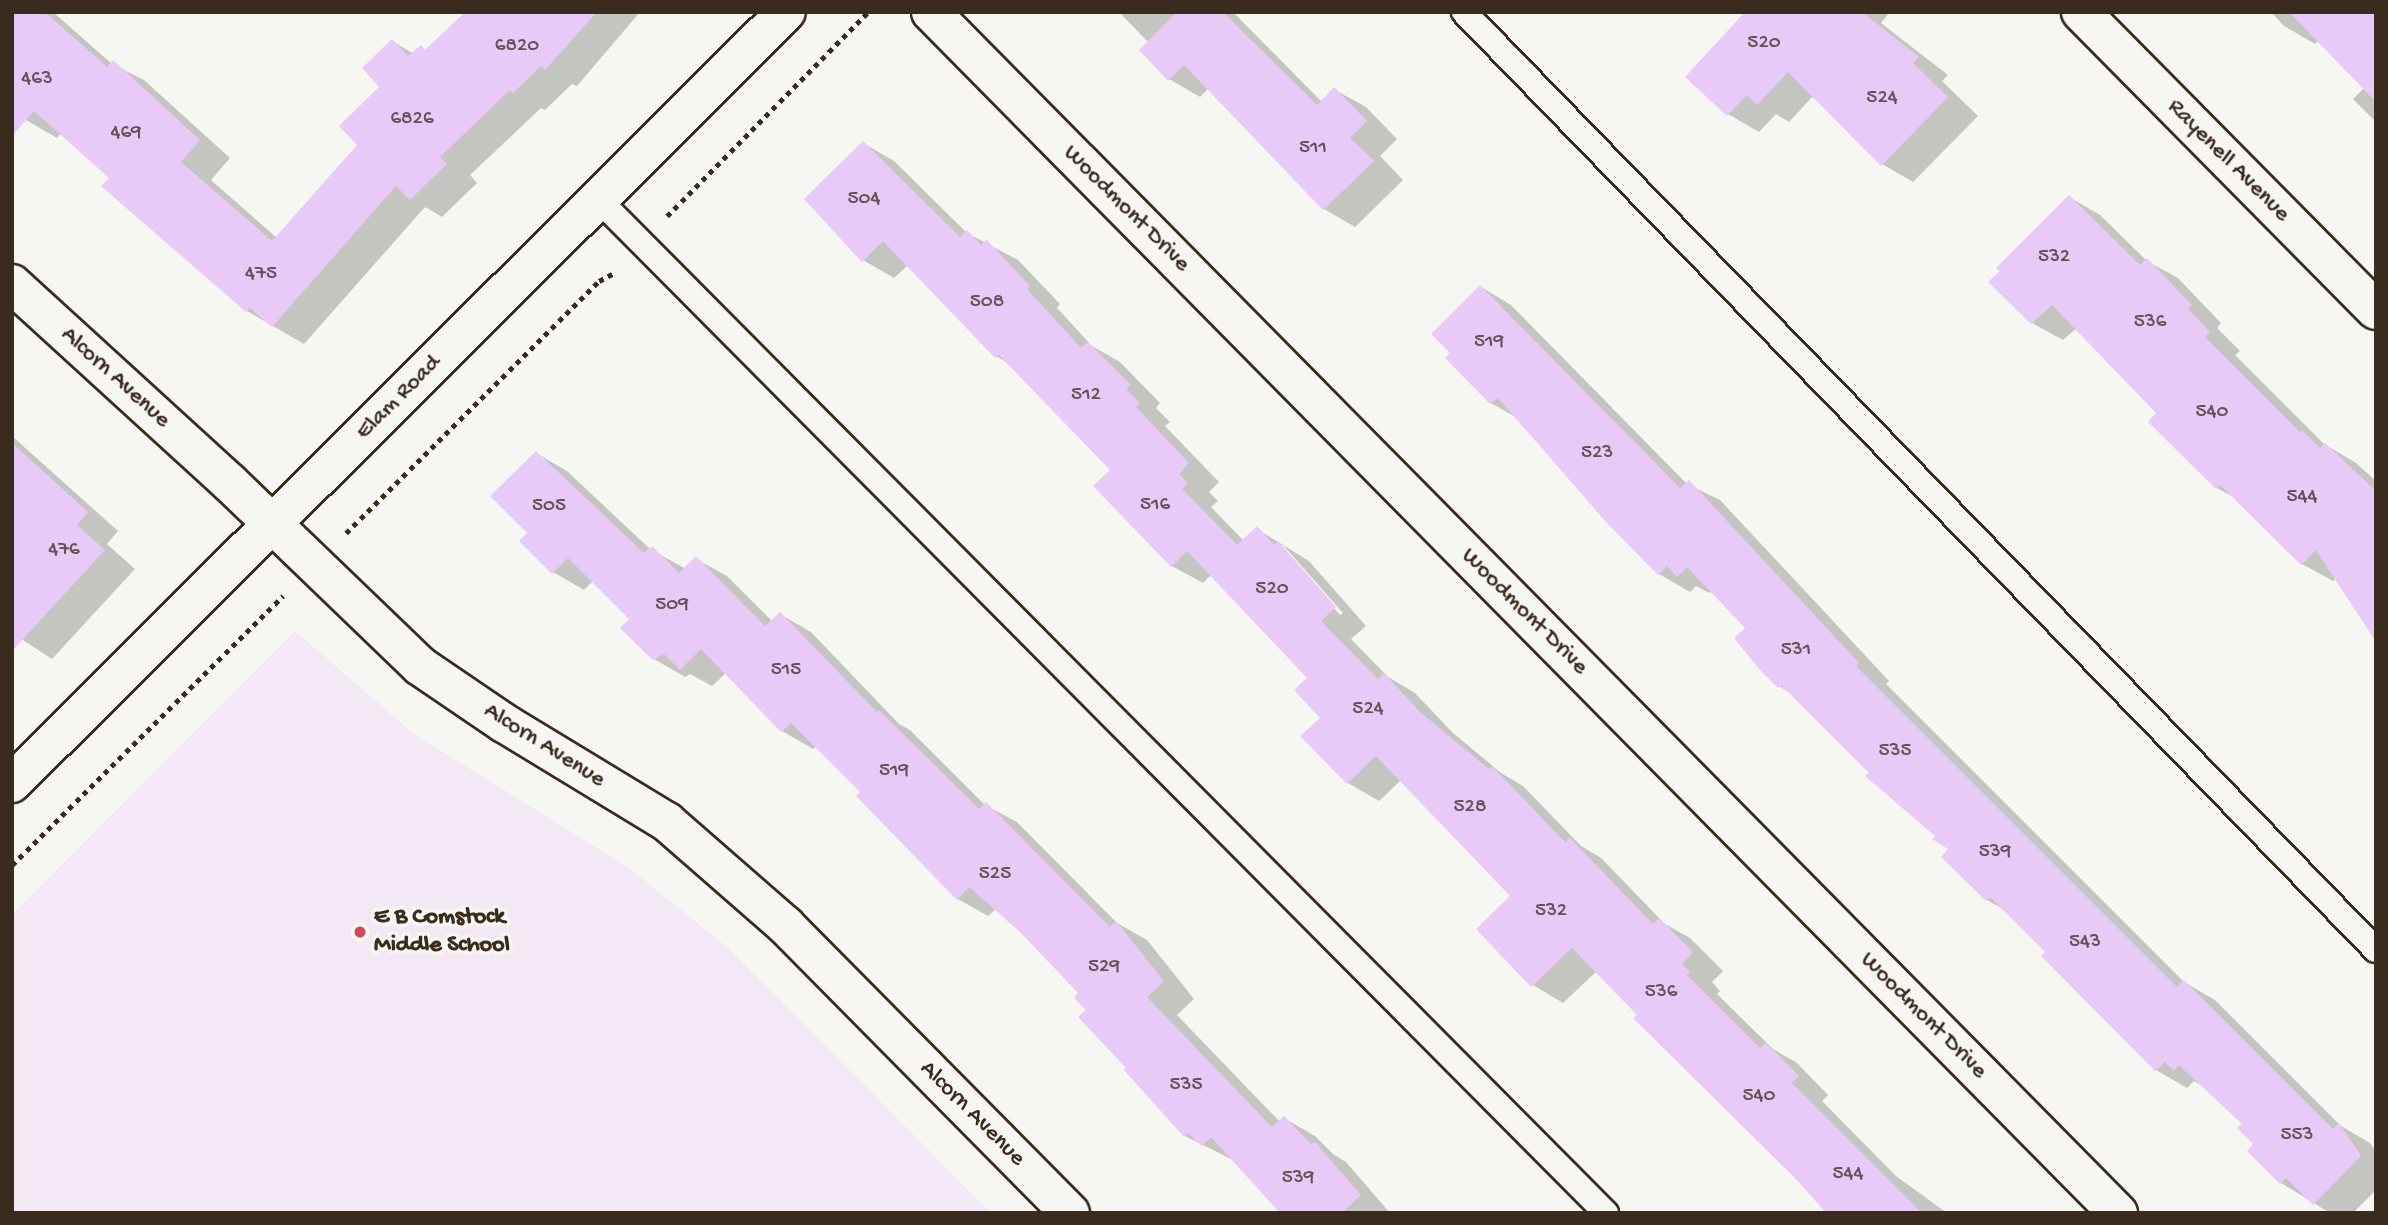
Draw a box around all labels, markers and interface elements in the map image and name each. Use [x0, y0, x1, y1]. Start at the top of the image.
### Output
house number: 520 [1747, 31, 1781, 57]
house number: 6820 [495, 34, 539, 60]
house number: 463 [21, 67, 53, 93]
house number: 524 [1866, 86, 1898, 112]
street label: Rayenell Avenue [2160, 93, 2296, 229]
house number: 6826 [390, 107, 434, 133]
house number: 469 [110, 121, 142, 147]
house number: 511 [1299, 136, 1327, 162]
street label: Woodmont Drive [1056, 139, 1196, 279]
house number: 504 [848, 187, 880, 213]
house number: 532 [2038, 245, 2070, 271]
house number: 475 [245, 262, 277, 288]
house number: 508 [970, 290, 1004, 316]
house number: 536 [2134, 310, 2166, 336]
street label: Alcorn Avenue [54, 321, 176, 435]
house number: 519 [1474, 330, 1504, 356]
street label: Elam Road [350, 349, 448, 447]
house number: 512 [1071, 383, 1101, 409]
house number: 540 [2196, 400, 2228, 426]
house number: 523 [1581, 441, 1613, 467]
house number: 544 [2287, 485, 2317, 511]
house number: 516 [1140, 493, 1170, 519]
house number: 505 [532, 494, 566, 520]
house number: 476 [48, 538, 80, 564]
street label: Woodmont Drive [1454, 542, 1594, 682]
house number: 520 [1255, 577, 1289, 603]
house number: 509 [655, 593, 689, 619]
house number: 531 [1781, 638, 1811, 664]
house number: 515 [771, 658, 801, 684]
street label: Alcorn Avenue [478, 697, 610, 795]
house number: 524 [1352, 697, 1384, 723]
house number: 535 [1879, 739, 1911, 765]
house number: 519 [879, 759, 909, 785]
house number: 528 [1454, 795, 1486, 821]
house number: 539 [1979, 840, 2011, 866]
house number: 525 [979, 862, 1011, 888]
house number: 532 [1535, 899, 1567, 925]
place label: E B Comstock Middle School [374, 904, 510, 960]
marker: E B Comstock Middle School [352, 924, 368, 940]
house number: 543 [2069, 930, 2101, 956]
street label: Woodmont Drive [1853, 946, 1993, 1086]
house number: 529 [1088, 955, 1120, 981]
house number: 536 [1645, 980, 1677, 1006]
street label: Alcorn Avenue [913, 1055, 1031, 1173]
house number: 535 [1170, 1073, 1202, 1099]
house number: 540 [1743, 1084, 1775, 1110]
house number: 553 [2281, 1123, 2313, 1149]
house number: 544 [1833, 1162, 1863, 1188]
house number: 539 [1282, 1166, 1314, 1192]

